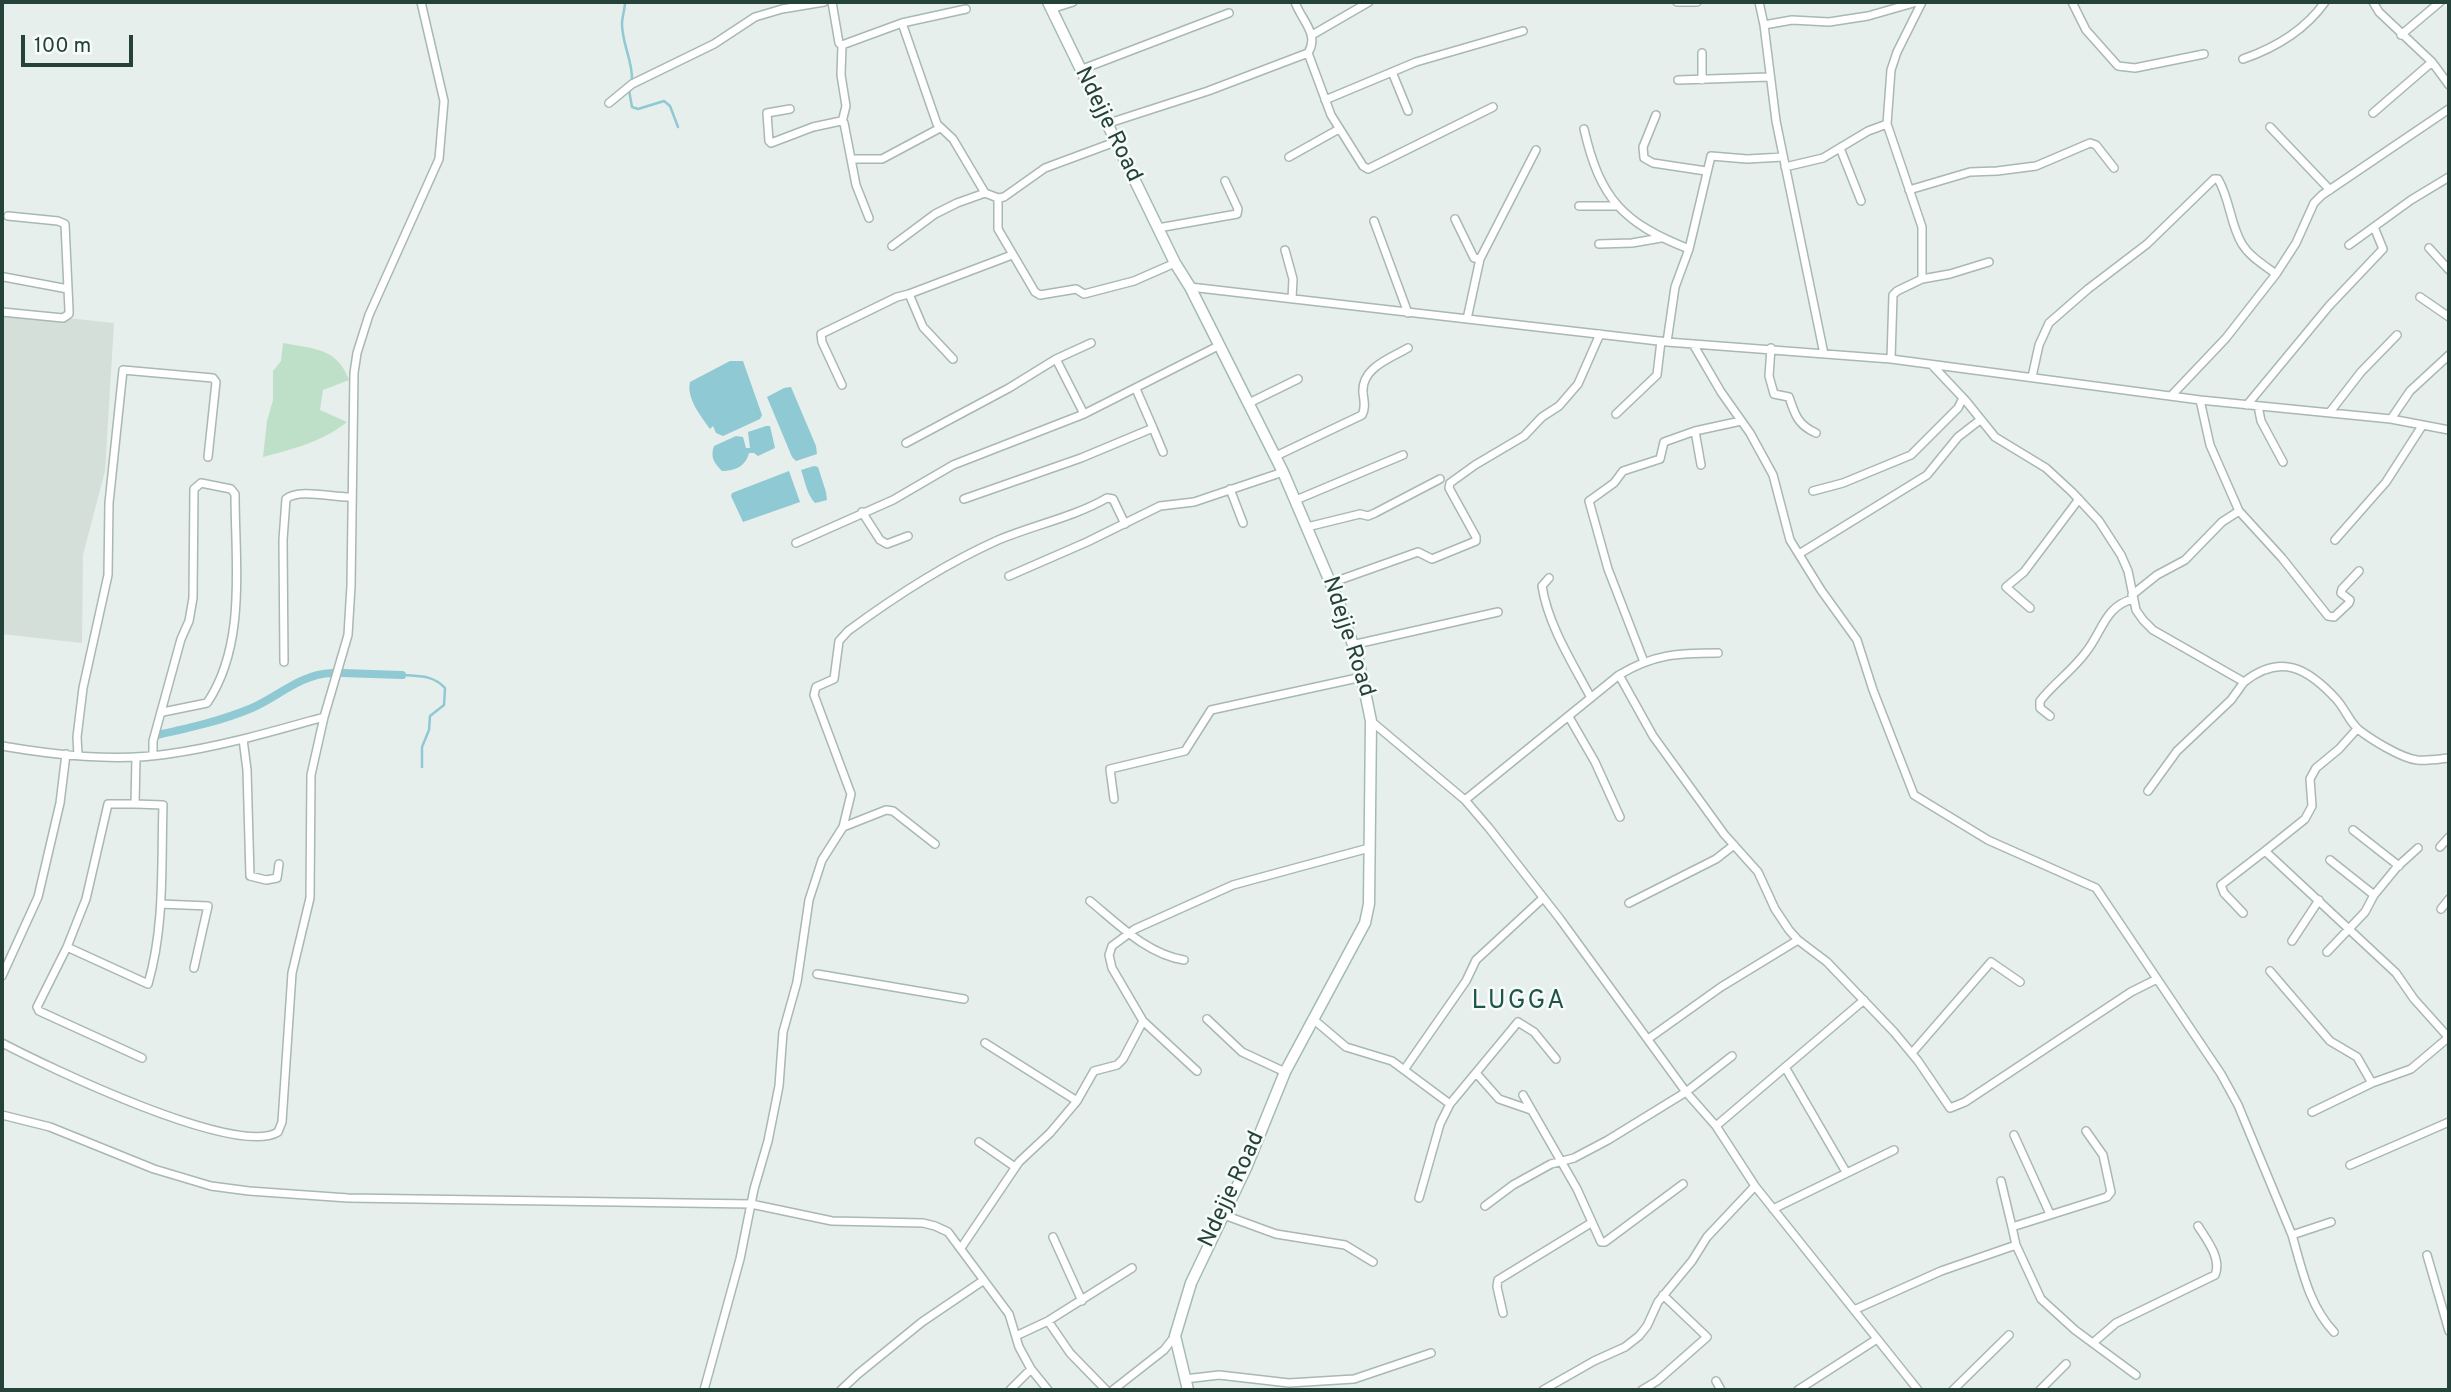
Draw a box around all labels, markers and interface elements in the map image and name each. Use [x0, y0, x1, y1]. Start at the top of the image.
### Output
scale bar [24, 21, 136, 65]
text: 100 m [34, 33, 91, 60]
street label: Ndejje Road [1067, 63, 1147, 187]
street label: Ndejje Road [1315, 573, 1379, 701]
district label: LUGGA [1472, 987, 1566, 1019]
street label: Ndejje Road [1194, 1128, 1272, 1252]

